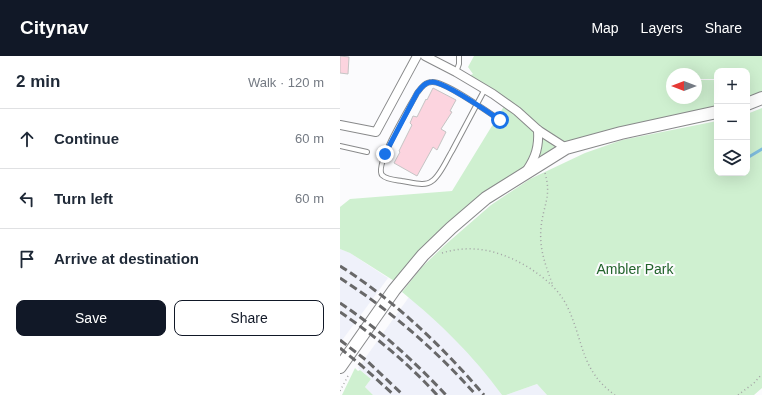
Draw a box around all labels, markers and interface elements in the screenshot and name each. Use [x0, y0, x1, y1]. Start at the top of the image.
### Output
text: Citynav [20, 17, 89, 38]
text: Map [591, 20, 619, 36]
text: Layers [641, 20, 683, 36]
text: Share [705, 20, 742, 36]
north arrow [666, 68, 702, 104]
map controls [714, 68, 750, 176]
button: + [714, 68, 750, 104]
text: 2 min [16, 72, 60, 91]
text: Walk · 120 m [248, 75, 324, 90]
button: − [714, 104, 750, 140]
route start [491, 111, 509, 129]
icon: ahead [16, 128, 38, 150]
text: Continue [54, 130, 119, 147]
text: 60 m [295, 131, 324, 146]
button: layers [714, 140, 750, 176]
route end [376, 145, 394, 163]
icon: left [16, 188, 38, 210]
text: Turn left [54, 190, 113, 207]
text: 60 m [295, 191, 324, 206]
icon: arrive [16, 248, 38, 270]
text: Arrive at destination [54, 250, 199, 267]
park label: Ambler Park [596, 261, 675, 277]
button: Save [16, 300, 166, 336]
button: Share [174, 300, 324, 336]

